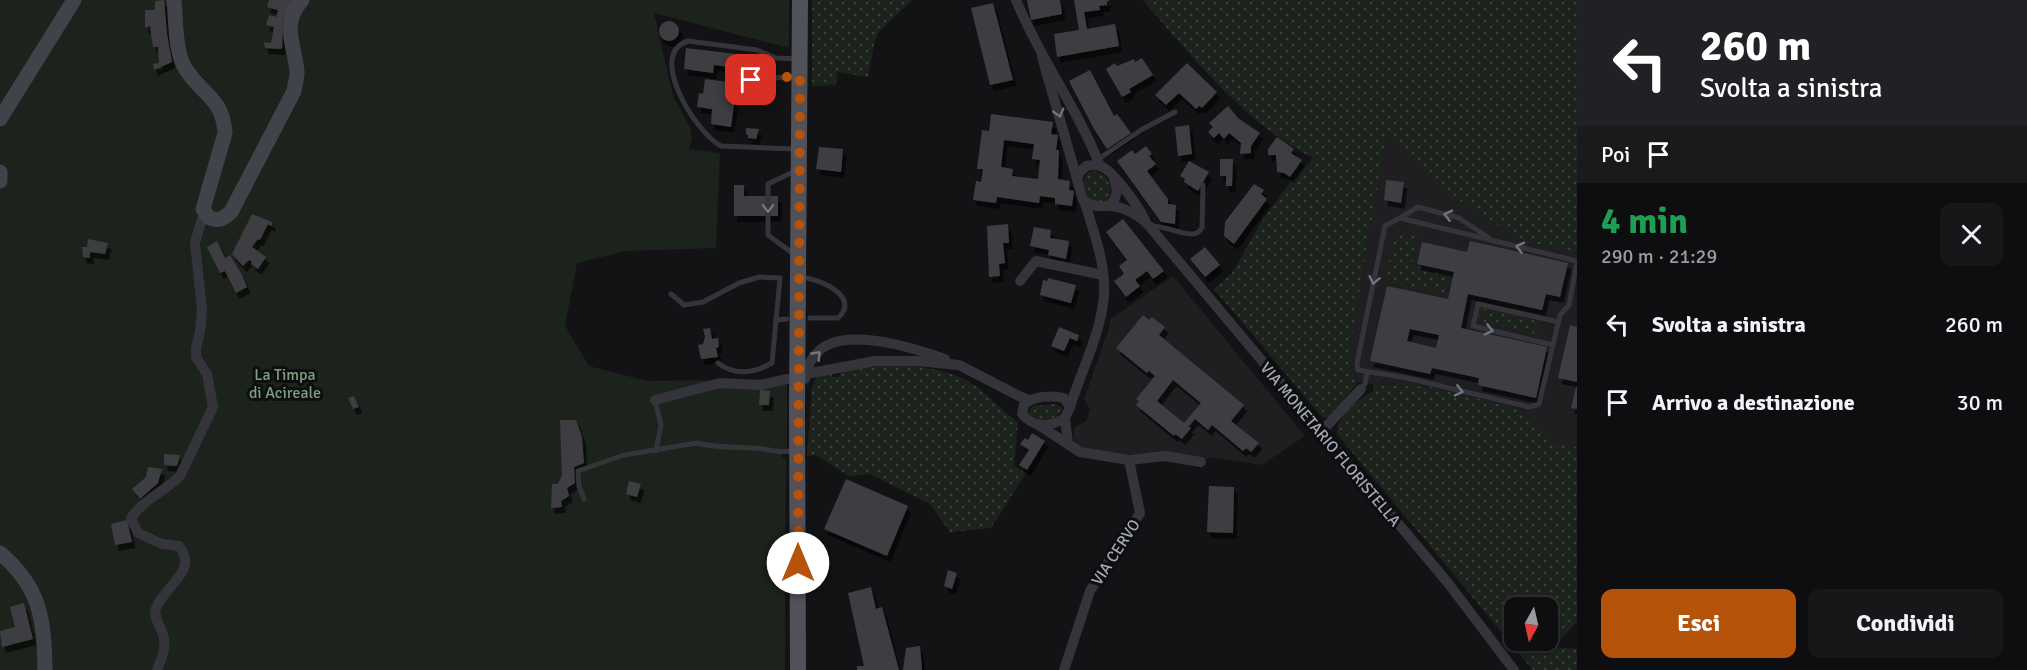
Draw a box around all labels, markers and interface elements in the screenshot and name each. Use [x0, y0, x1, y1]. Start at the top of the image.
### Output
text: 260 m [1700, 21, 1811, 72]
icon: left [1601, 24, 1679, 102]
pin [725, 54, 776, 105]
icon: arrive [734, 63, 767, 96]
text: Svolta a sinistra [1700, 72, 1883, 105]
one-way arrow [1052, 107, 1064, 118]
icon: arrive [1642, 138, 1675, 171]
text: Poi [1601, 141, 1630, 168]
text: 4 min [1601, 199, 1688, 244]
button: close [1940, 203, 2003, 266]
one-way arrow [762, 204, 774, 213]
one-way arrow [1443, 210, 1454, 222]
one-way arrow [1515, 242, 1525, 255]
text: 290 m · 21:29 [1601, 244, 1717, 269]
one-way arrow [1368, 275, 1381, 285]
icon: left [1601, 308, 1634, 341]
text: Svolta a sinistra [1652, 311, 1806, 338]
text: 260 m [1945, 311, 2003, 338]
one-way arrow [1484, 323, 1494, 336]
one-way arrow [809, 351, 820, 362]
street label: VIA MONETARIO FLORISTELLA [1256, 358, 1405, 531]
park label: La Timpa di Acireale [249, 365, 321, 403]
one-way arrow [1454, 383, 1464, 396]
icon: arrive [1601, 386, 1634, 419]
text: Arrivo a destinazione [1652, 389, 1855, 416]
text: 30 m [1957, 389, 2003, 416]
street label: VIA CERVO [1087, 516, 1145, 589]
position arrow [766, 531, 830, 595]
button: Esci [1601, 589, 1796, 658]
button: Condividi [1808, 589, 2003, 658]
north arrow [1504, 597, 1558, 651]
map controls [1504, 597, 1558, 651]

